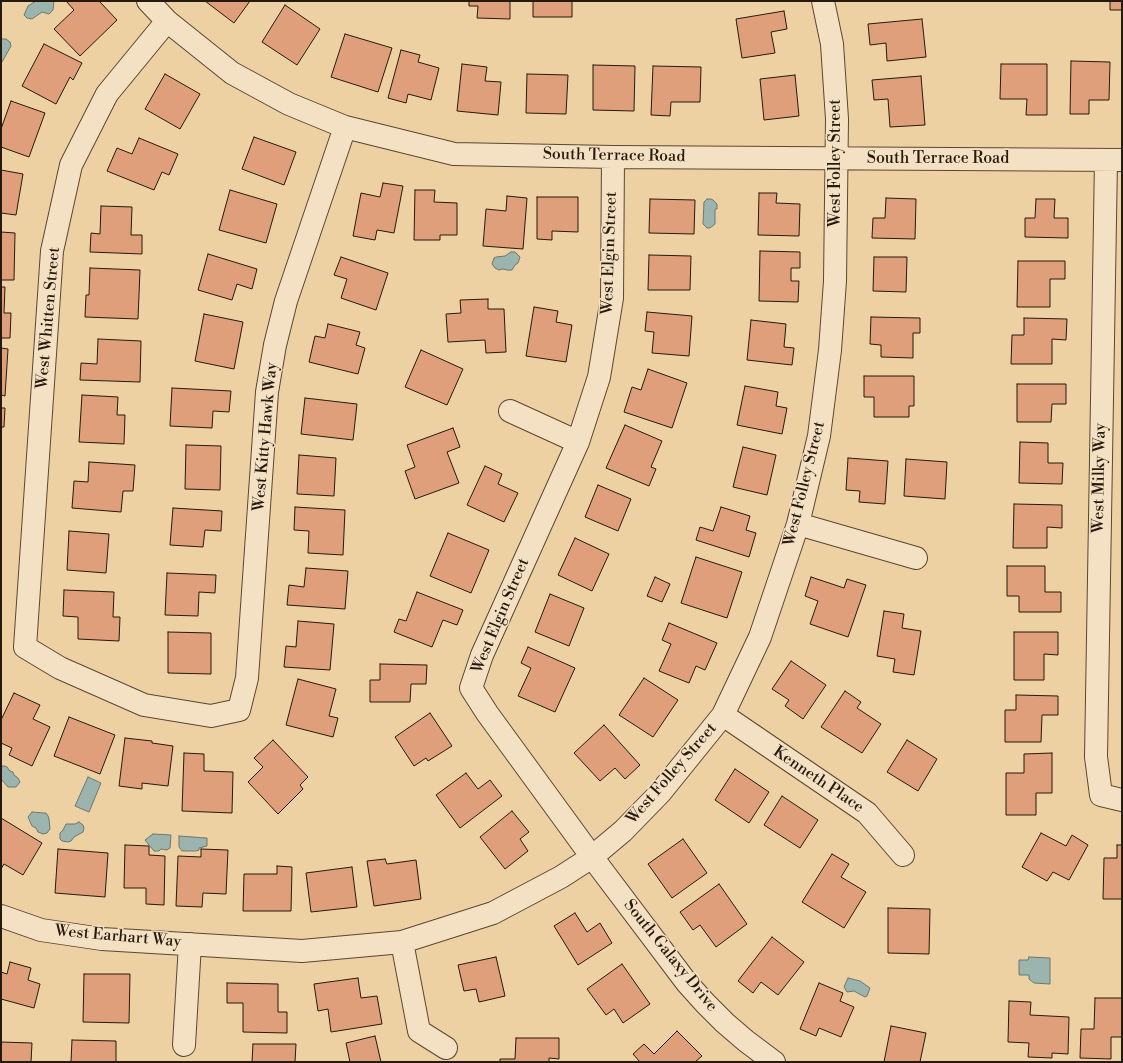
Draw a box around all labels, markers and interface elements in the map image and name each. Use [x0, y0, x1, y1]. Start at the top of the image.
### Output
street label: West Folley Street [826, 99, 846, 227]
street label: South Terrace Road [543, 145, 685, 167]
street label: South Terrace Road [867, 149, 1009, 169]
street label: West Elgin Street [598, 191, 622, 315]
street label: West Whitten Street [33, 246, 65, 390]
street label: West Kitty Hawk Way [250, 362, 282, 512]
street label: West Folley Street [780, 420, 830, 548]
street label: West Milky Way [1089, 423, 1111, 533]
street label: West Elgin Street [468, 555, 534, 677]
street label: West Folley Street [623, 719, 721, 829]
street label: Kenneth Place [769, 743, 867, 817]
street label: South Galaxy Drive [619, 896, 721, 1016]
street label: West Earhart Way [54, 922, 182, 952]

